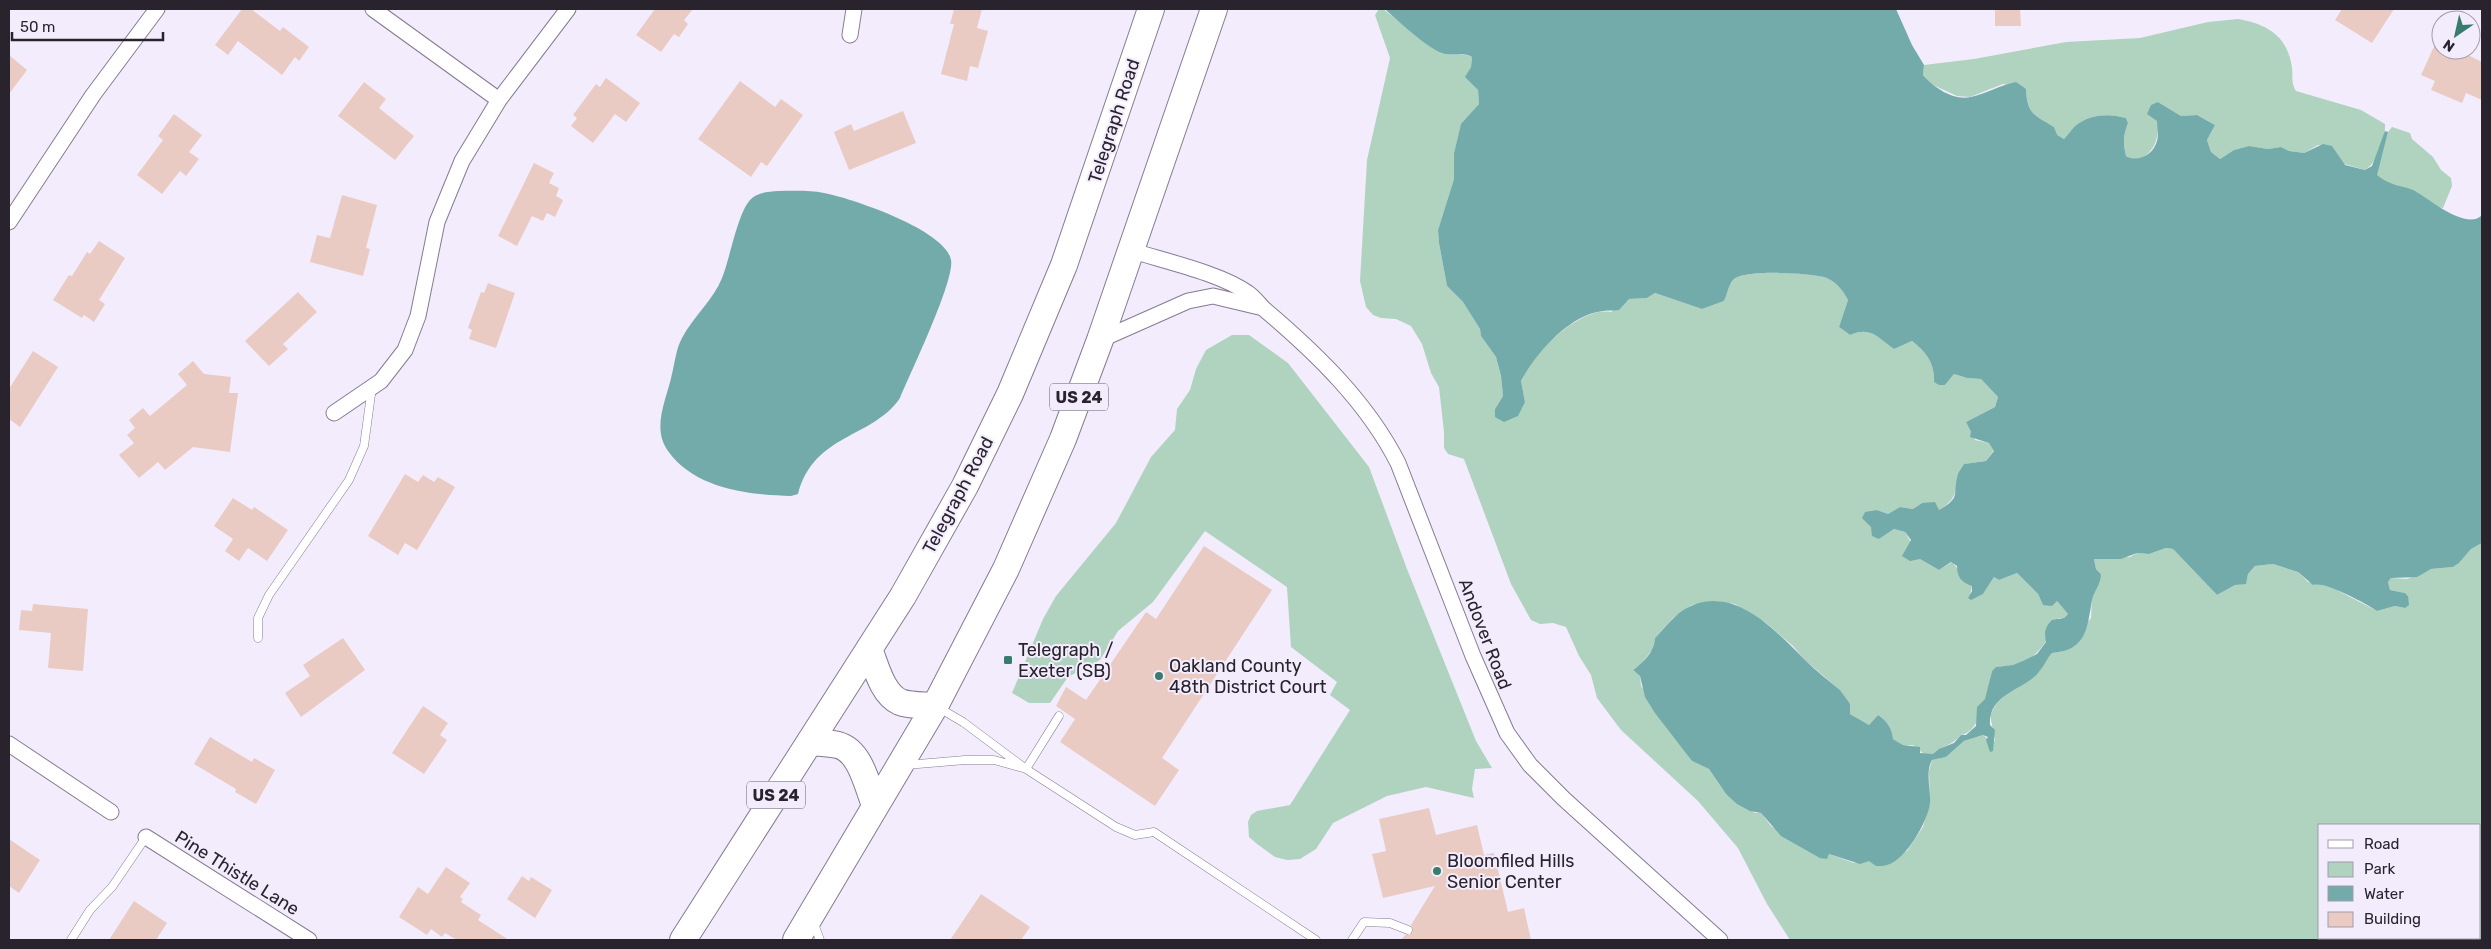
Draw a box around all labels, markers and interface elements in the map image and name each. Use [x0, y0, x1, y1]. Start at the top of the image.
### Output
scale bar [12, 10, 164, 42]
north arrow [2431, 10, 2481, 60]
text: 50 m [20, 18, 55, 36]
text: N [2440, 35, 2458, 55]
street label: Telegraph Road [1084, 56, 1144, 186]
road number: US 24 [1050, 384, 1108, 411]
street label: Telegraph Road [918, 433, 998, 557]
street label: Andover Road [1454, 575, 1516, 693]
place label: Telegraph / Exeter (SB) [1018, 639, 1114, 682]
marker: Telegraph / Exeter (SB) [1002, 654, 1014, 666]
place label: Oakland County 48th District Court [1169, 655, 1327, 698]
marker: Oakland County 48th District Court [1153, 670, 1165, 682]
road number: US 24 [747, 782, 805, 808]
legend [2318, 824, 2481, 939]
street label: Pine Thistle Lane [171, 826, 303, 920]
text: Road [2364, 835, 2400, 853]
place label: Bloomfiled Hills Senior Center [1447, 850, 1575, 893]
text: Park [2364, 860, 2395, 878]
marker: Bloomfiled Hills Senior Center [1431, 865, 1443, 877]
text: Water [2364, 885, 2404, 903]
text: Building [2364, 910, 2421, 928]

